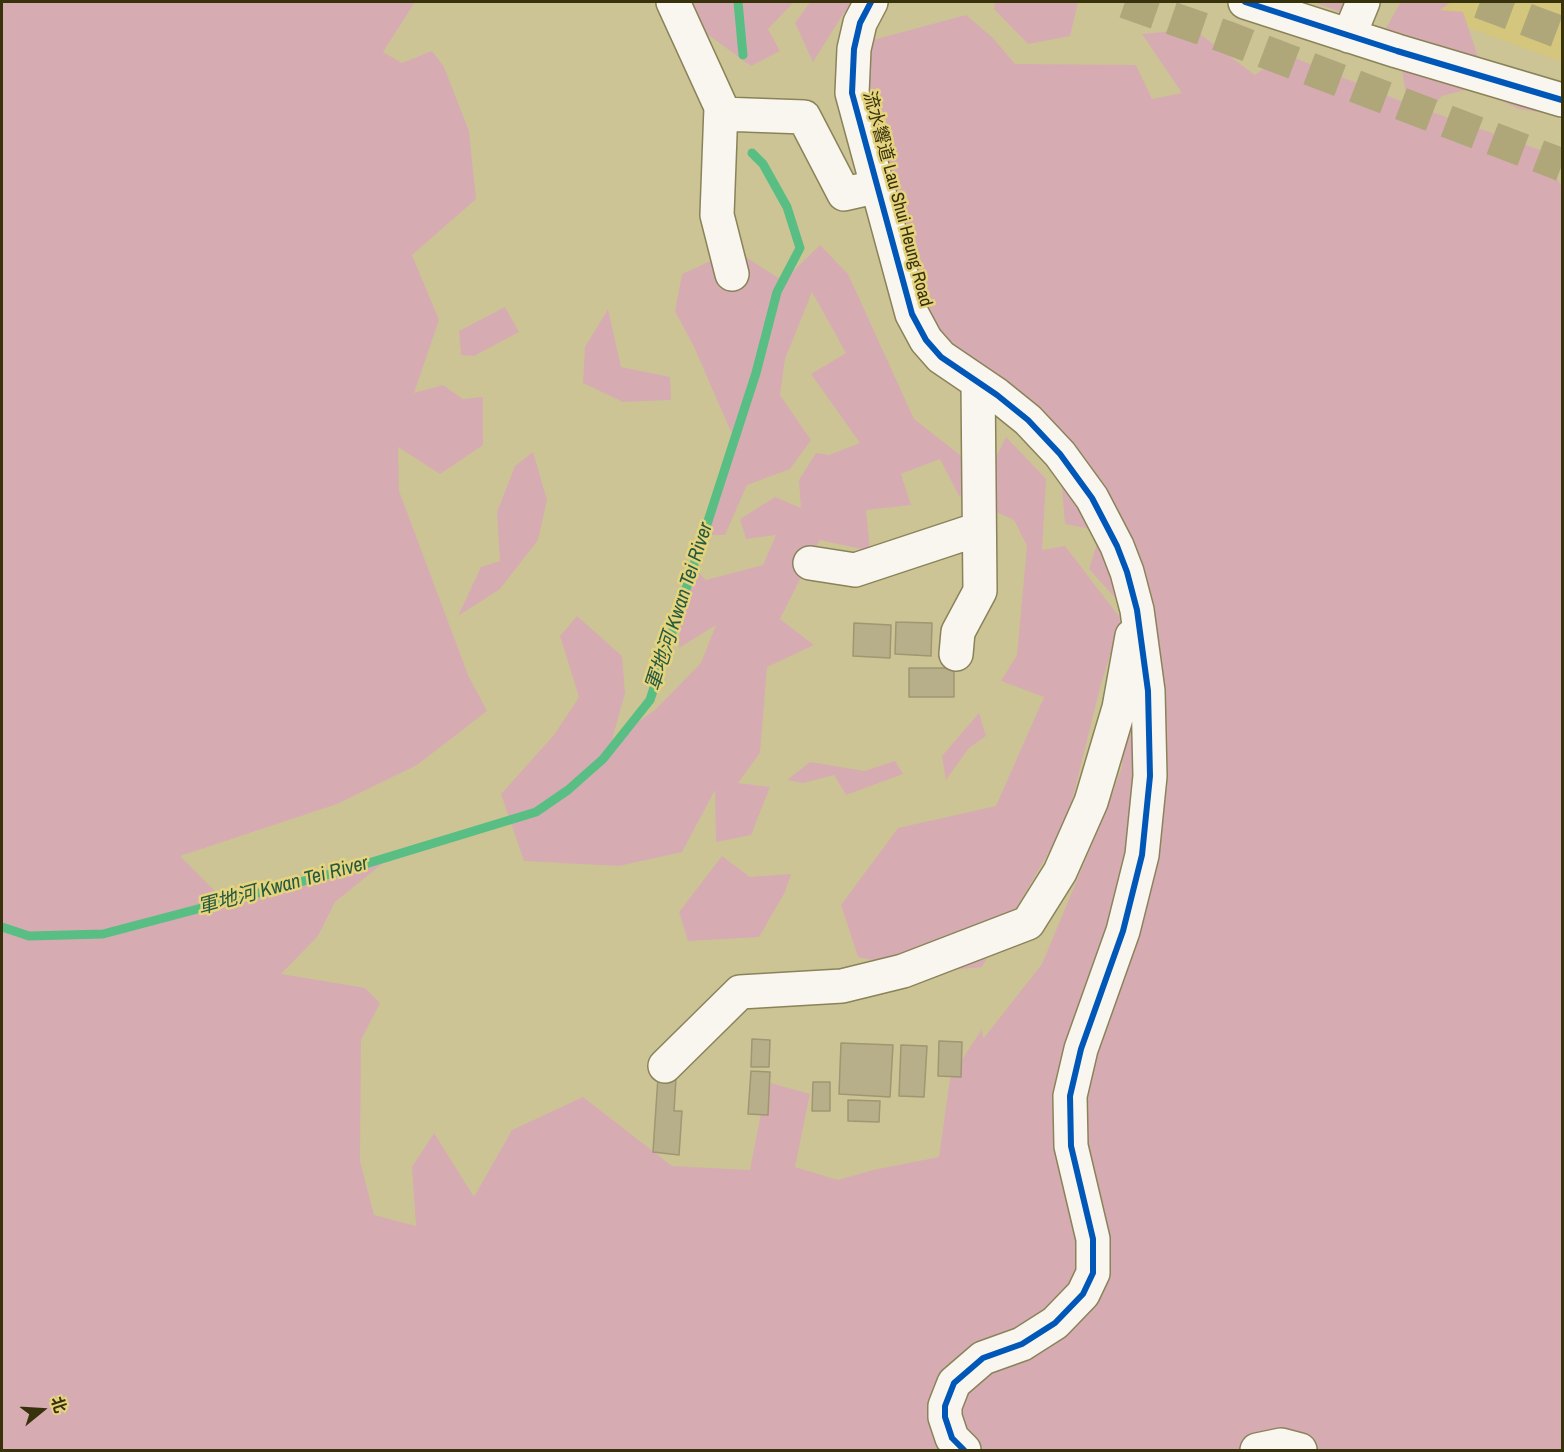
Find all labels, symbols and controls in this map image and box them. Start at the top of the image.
street label: 流水響道 Lau Shui Heung Road [858,89,936,309]
water label: 軍地河 Kwan Tei River [641,520,719,694]
water label: 軍地河 Kwan Tei River [195,852,371,920]
north arrow [12,1380,72,1440]
text: 北 [46,1393,72,1415]

